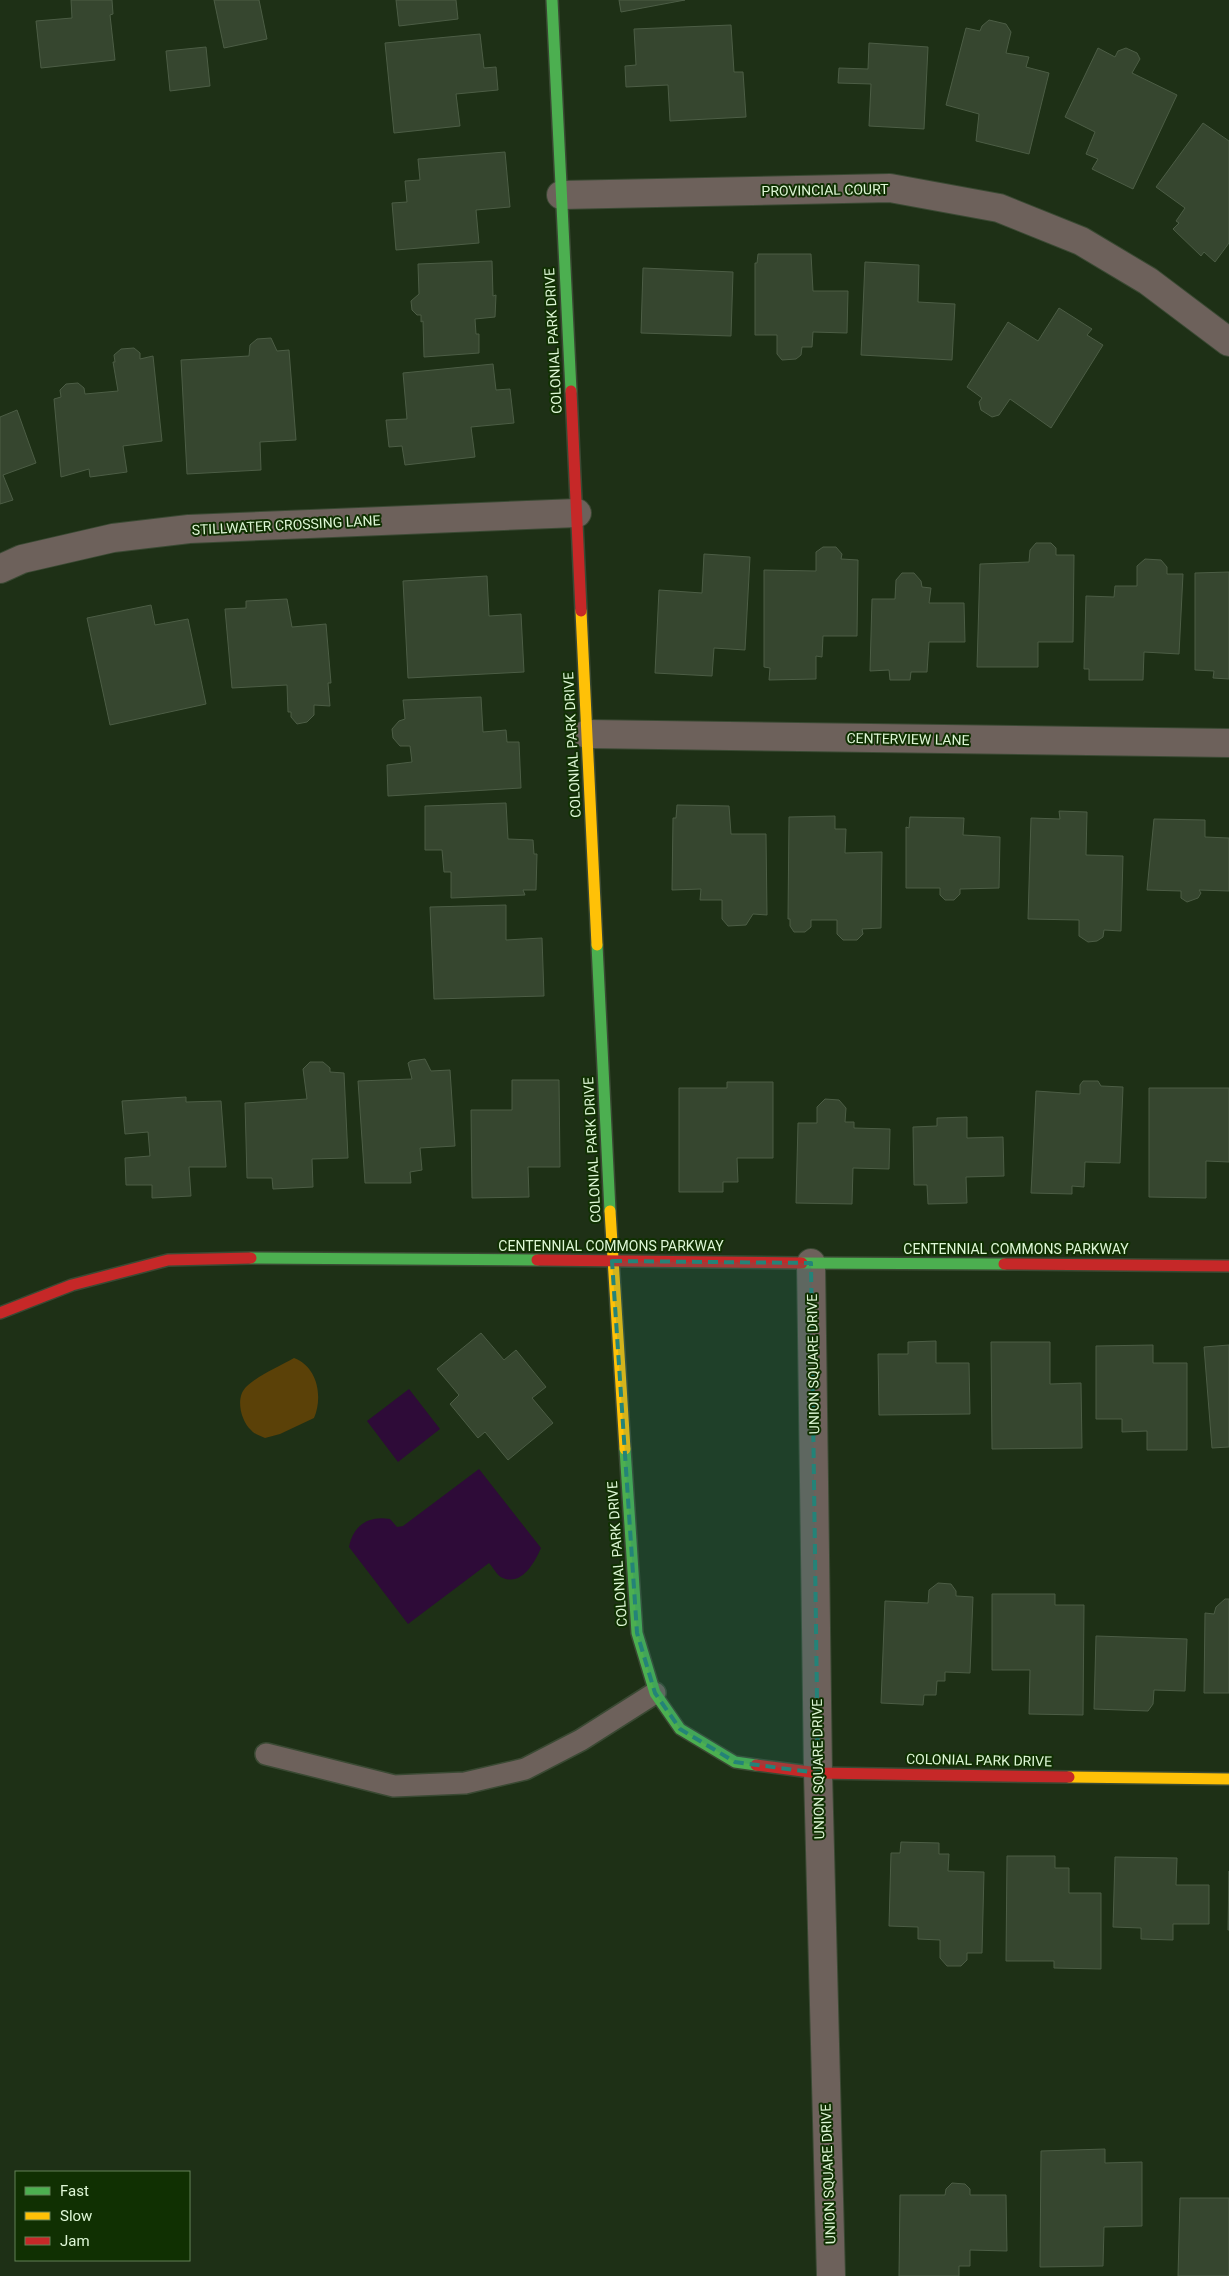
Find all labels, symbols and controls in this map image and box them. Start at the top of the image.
street label: PROVINCIAL COURT [761,181,889,199]
street label: COLONIAL PARK DRIVE [541,268,565,414]
street label: STILLWATER CROSSING LANE [191,512,381,538]
street label: COLONIAL PARK DRIVE [560,672,584,818]
street label: CENTERVIEW LANE [846,730,970,748]
street label: COLONIAL PARK DRIVE [580,1077,604,1223]
street label: CENTENNIAL COMMONS PARKWAY [498,1238,724,1254]
street label: CENTENNIAL COMMONS PARKWAY [903,1241,1129,1257]
street label: UNION SQUARE DRIVE [804,1294,822,1434]
street label: COLONIAL PARK DRIVE [604,1481,630,1627]
street label: UNION SQUARE DRIVE [809,1699,827,1839]
street label: COLONIAL PARK DRIVE [906,1751,1052,1769]
street label: UNION SQUARE DRIVE [818,2103,838,2245]
legend [15,2171,190,2261]
text: Fast [60,2182,89,2200]
text: Slow [60,2207,92,2225]
text: Jam [60,2232,90,2250]

